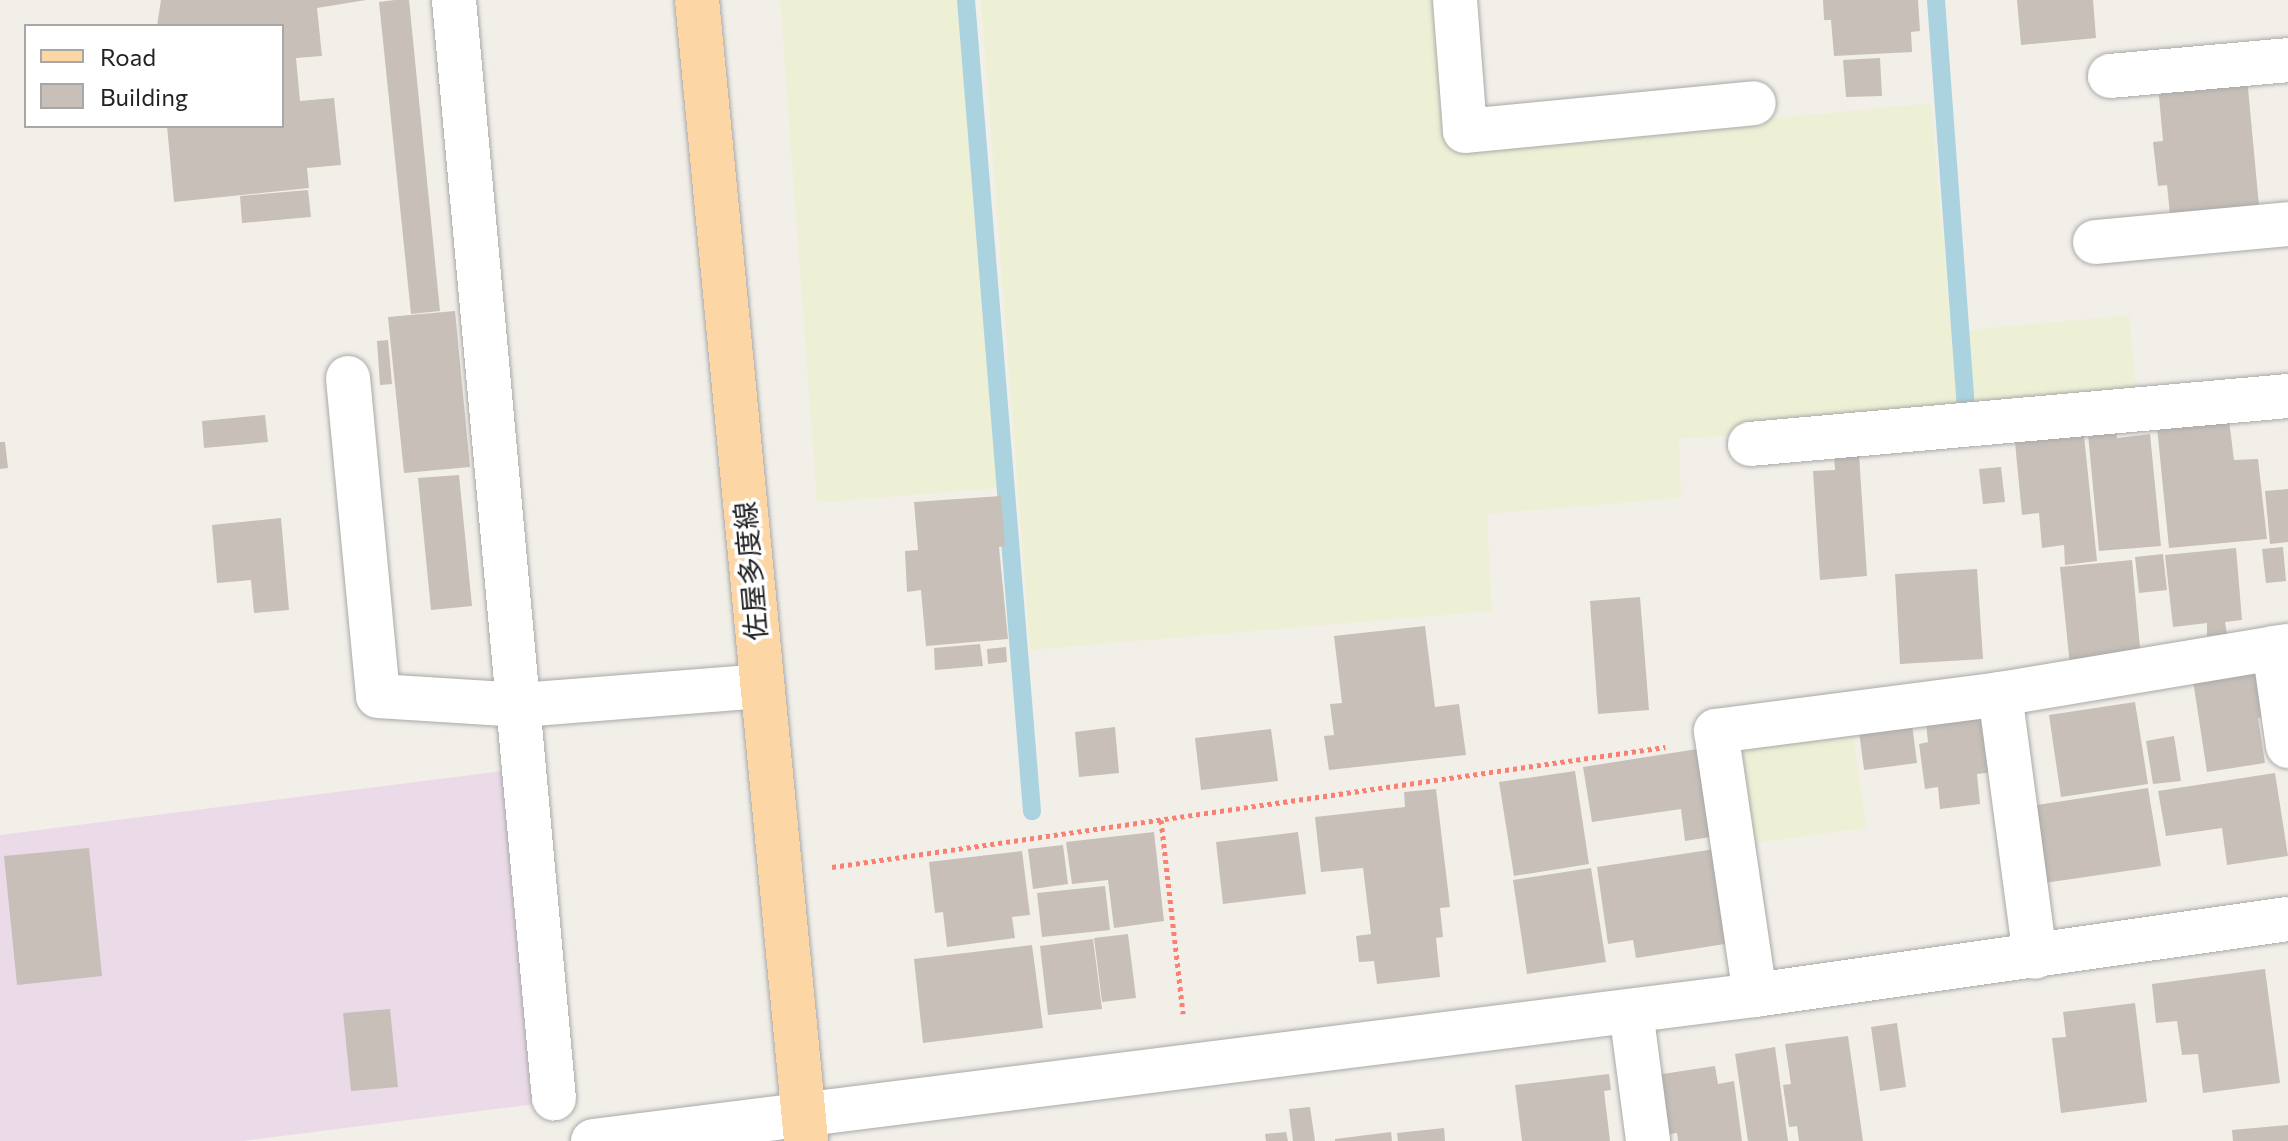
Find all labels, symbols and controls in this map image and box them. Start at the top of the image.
legend [24,24,284,128]
text: Road [100,42,156,71]
text: Building [100,82,188,111]
street label: 佐屋多度線 [727,500,773,642]

